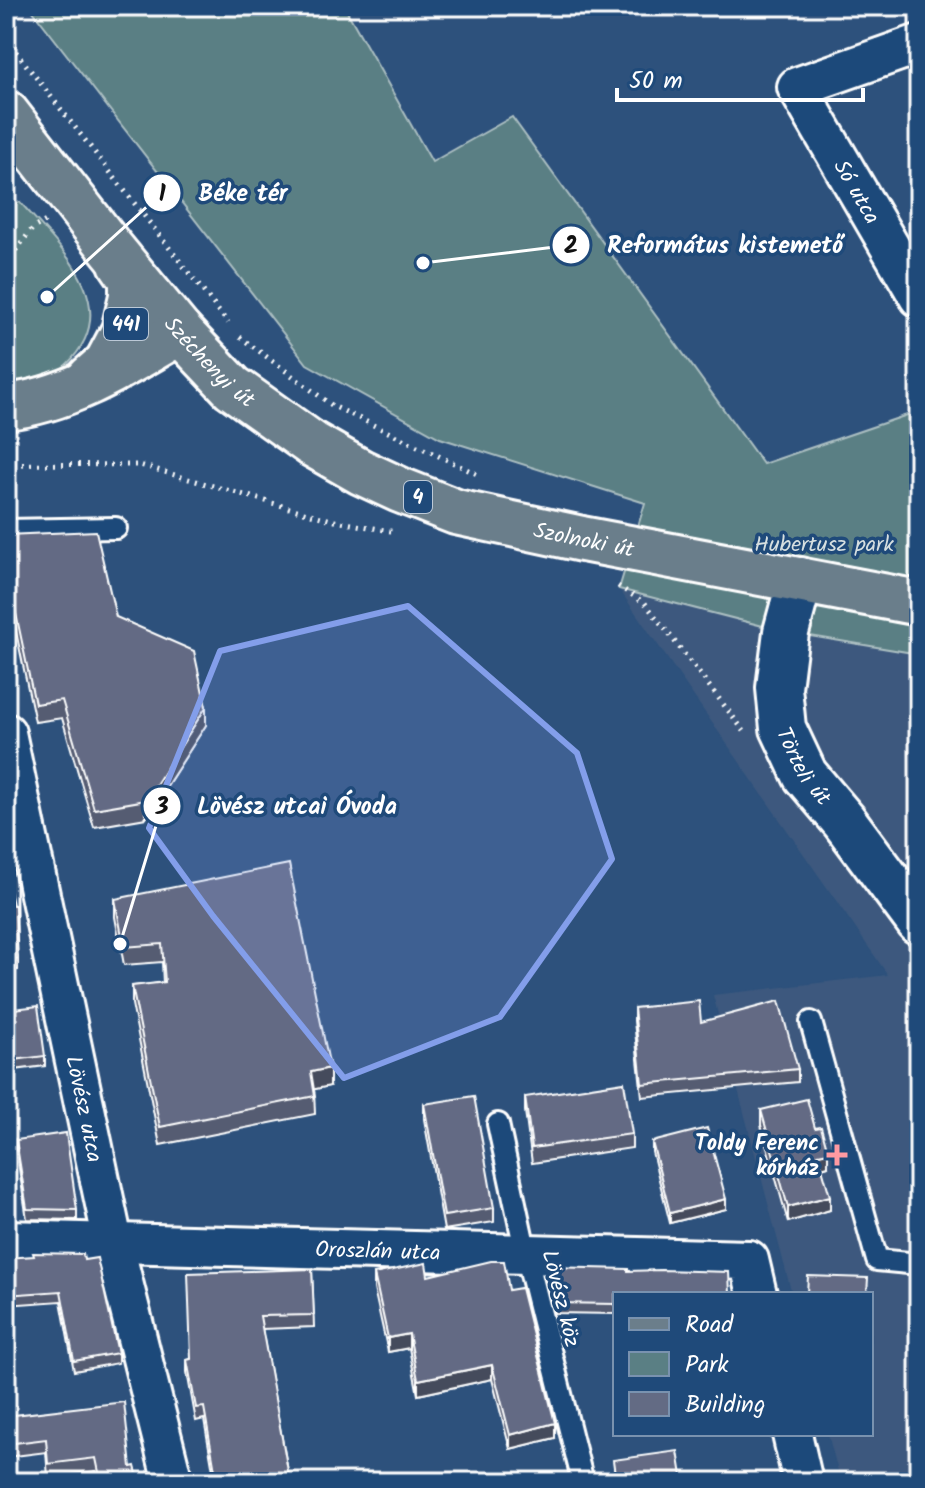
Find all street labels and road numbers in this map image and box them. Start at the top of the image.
street label: Só utca [823,154,888,231]
road number: 441 [104,308,148,340]
street label: Széchenyi út [154,310,262,418]
road number: 4 [404,481,432,513]
street label: Szolnoki út [530,514,637,569]
street label: Törteli út [765,722,839,815]
street label: Lövész utca [54,1053,111,1166]
street label: Oroszlán utca [315,1233,441,1272]
street label: Lövész köz [531,1246,589,1351]

